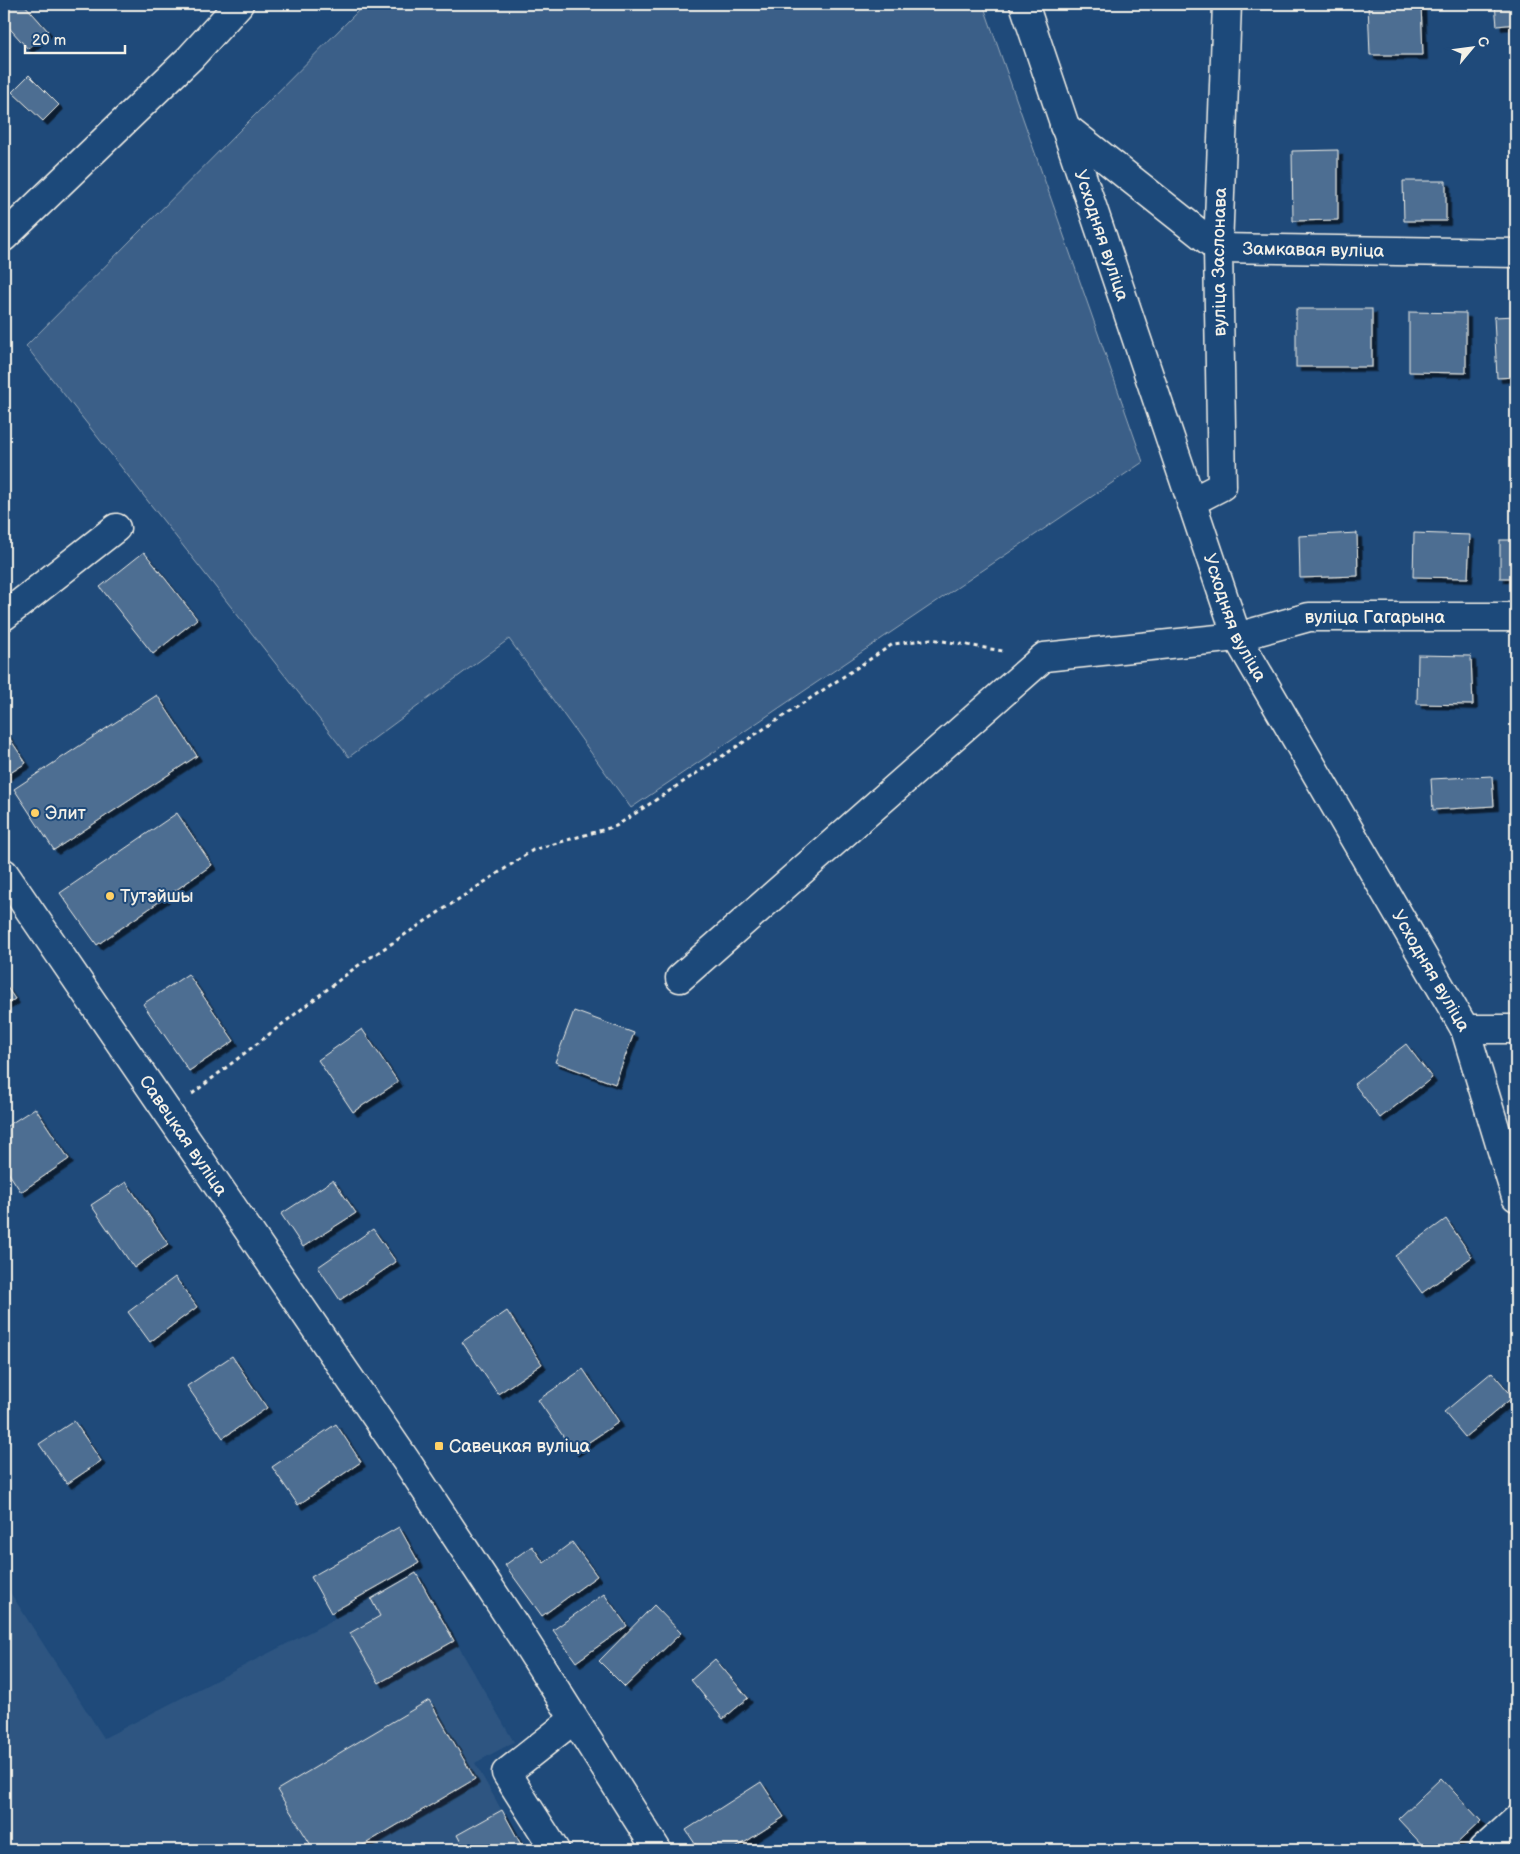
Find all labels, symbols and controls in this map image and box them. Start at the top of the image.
scale bar [25,22,125,54]
north arrow [1448,22,1498,72]
text: 20 m [32,31,66,50]
text: С [1473,34,1493,51]
street label: Усходняя вуліца [1070,167,1133,304]
street label: вуліца Заслонава [1208,187,1231,337]
street label: Замкавая вуліца [1243,238,1385,262]
street label: Усходняя вуліца [1199,551,1271,686]
street label: вуліца Гагарына [1305,607,1445,628]
place label: Элит [45,803,86,824]
marker: Элит [29,807,41,819]
place label: Тутэйшы [120,886,194,907]
marker: Тутэйшы [104,890,116,902]
street label: Усходняя вуліца [1387,906,1474,1036]
street label: Савецкая вуліца [135,1071,232,1200]
place label: Савецкая вуліца [449,1436,591,1457]
marker: Савецкая вуліца [433,1440,445,1452]

